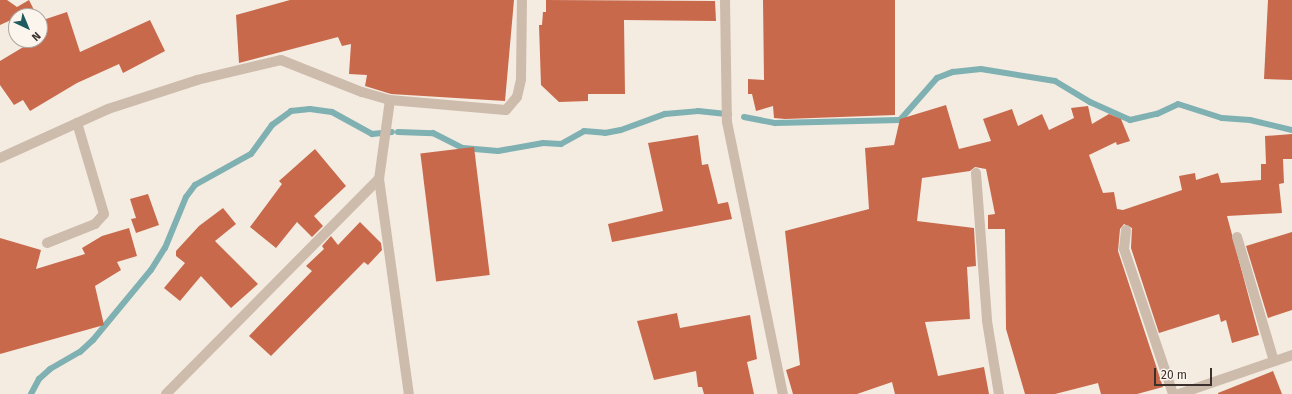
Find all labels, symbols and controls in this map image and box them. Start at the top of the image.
north arrow [8,8,48,48]
text: N [29,29,43,43]
scale bar [1156,360,1214,386]
text: 20 m [1161,368,1187,382]

